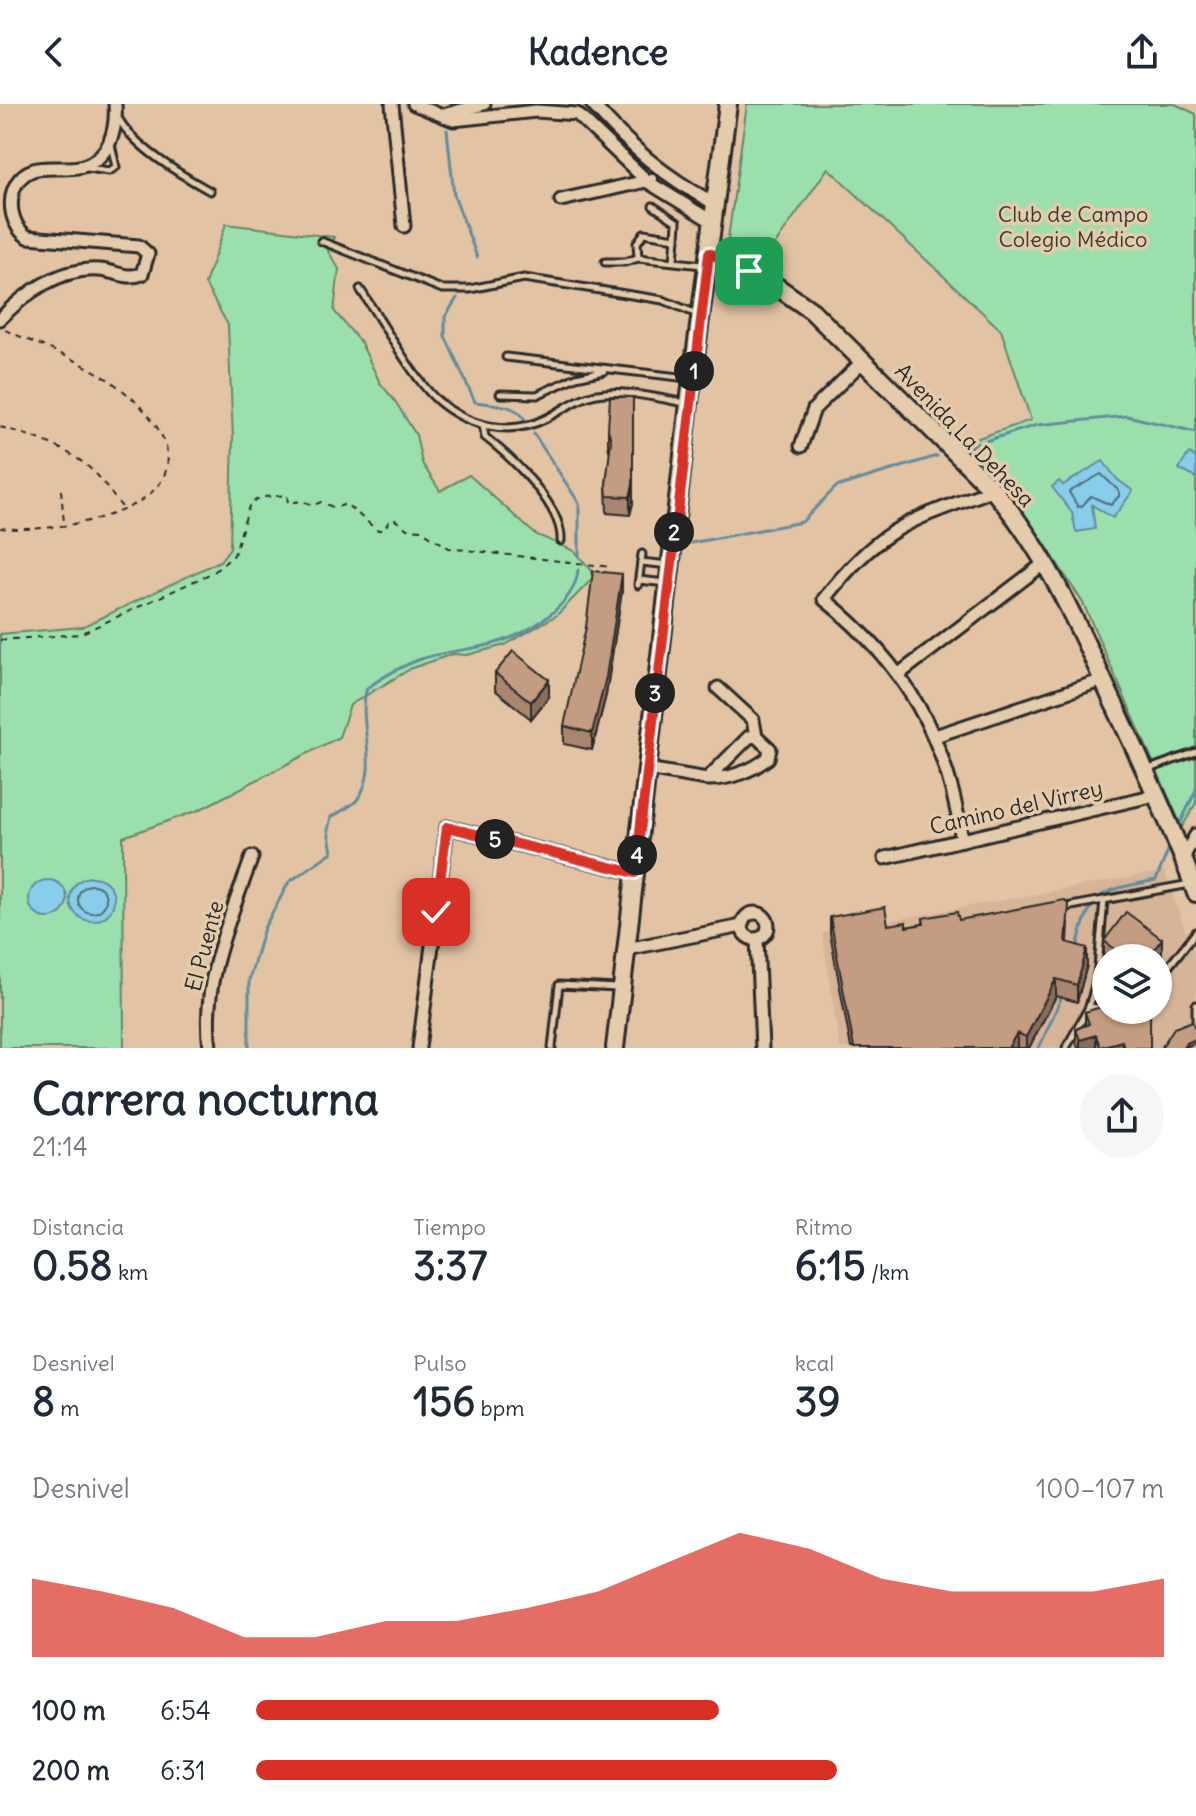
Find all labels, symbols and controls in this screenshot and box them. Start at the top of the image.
icon: back [32,30,76,74]
text: Kadence [528,30,668,75]
icon: share [1120,30,1164,74]
park label: Club de Campo Colegio Médico [998,200,1148,253]
pin [715,237,783,305]
icon: arrive [727,249,771,293]
pin: 1 [674,351,714,391]
text: 1 [690,357,698,385]
street label: Avenida La Dehesa [889,357,1041,513]
pin: 2 [654,512,694,552]
text: 2 [668,518,680,546]
pin: 3 [635,673,675,713]
text: 3 [649,679,661,707]
street label: Camino del Virrey [927,773,1105,841]
pin: 5 [475,819,515,859]
text: 5 [489,825,501,853]
pin: 4 [617,835,657,875]
text: 4 [631,841,643,869]
pin [402,878,470,946]
icon: check [414,890,458,934]
street label: El Puente [179,898,229,994]
map controls [1092,944,1172,1024]
button: layers [1092,944,1172,1024]
text: Carrera nocturna [32,1072,379,1127]
button: share [1080,1074,1164,1158]
text: 21:14 [32,1130,88,1163]
text: Distancia [32,1213,124,1241]
text: Tiempo [413,1213,486,1241]
text: Ritmo [795,1213,853,1241]
text: 0.58 [32,1241,113,1291]
text: 3:37 [413,1241,487,1291]
text: 6:15 [795,1241,866,1291]
text: km [113,1258,148,1286]
text: /km [866,1258,909,1286]
text: Desnivel [32,1349,115,1377]
text: Pulso [413,1349,467,1377]
text: kcal [795,1349,834,1377]
text: 8 [32,1377,55,1427]
text: 156 [413,1377,475,1427]
text: 39 [795,1377,840,1427]
text: m [55,1394,80,1422]
text: bpm [475,1394,525,1422]
text: Desnivel [32,1472,130,1505]
text: 100–107 m [1036,1472,1164,1505]
text: 100 m [32,1694,106,1727]
text: 6:54 [160,1694,211,1727]
text: 200 m [32,1754,109,1787]
text: 6:31 [160,1754,206,1787]

